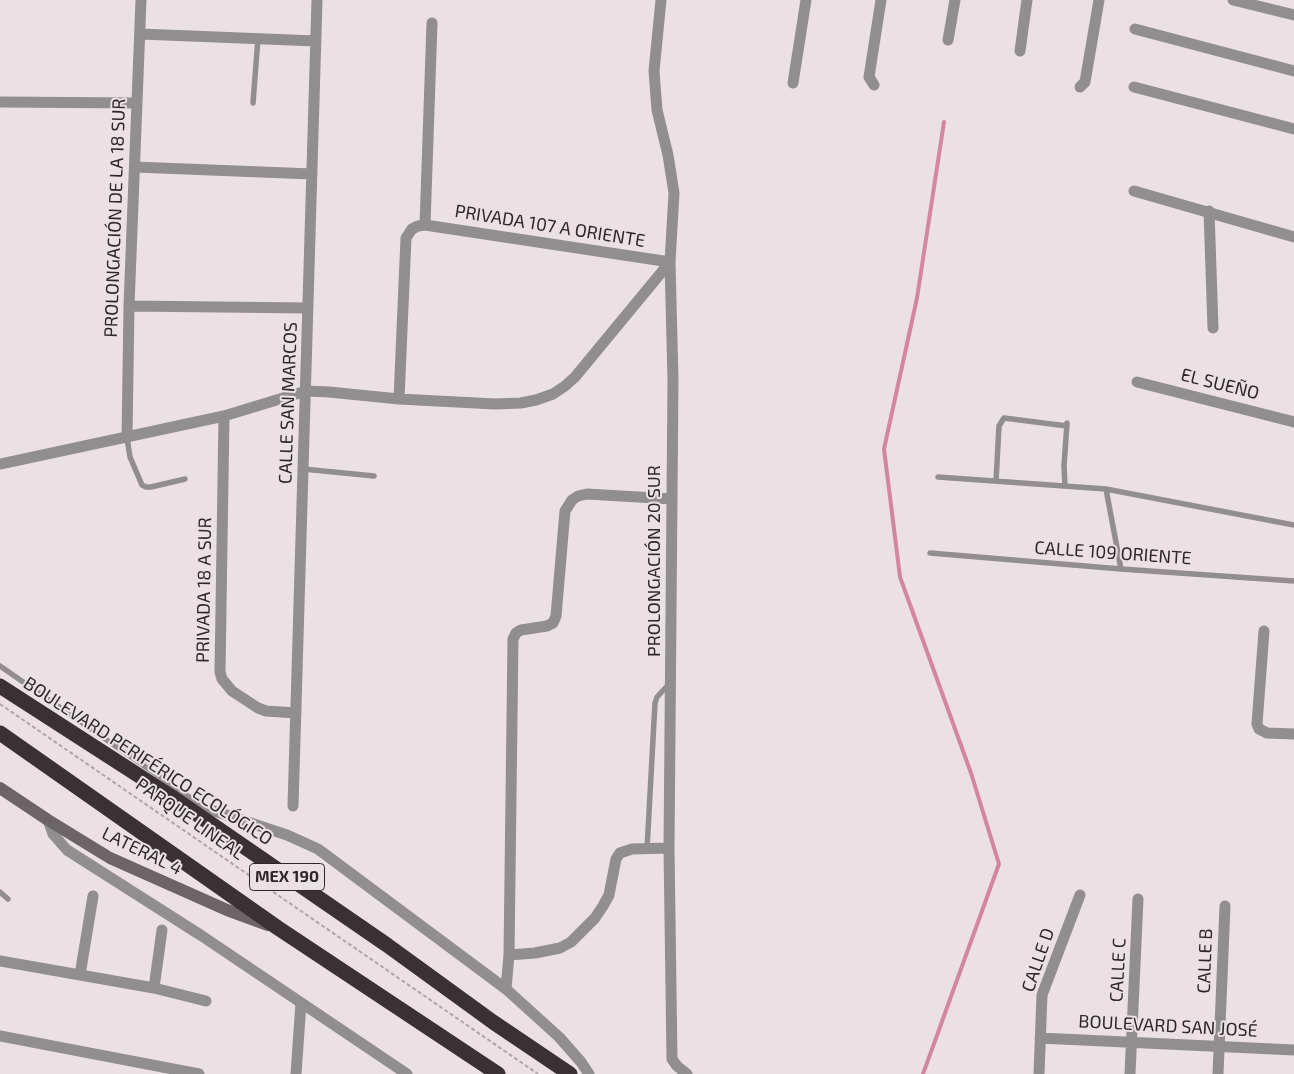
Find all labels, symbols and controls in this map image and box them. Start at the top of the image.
street label: PROLONGACIÓN DE LA 18 SUR [100,98,130,338]
street label: PRIVADA 107 A ORIENTE [453,200,647,252]
street label: CALLE SAN MARCOS [274,322,302,484]
street label: EL SUEÑO [1178,364,1262,404]
street label: PROLONGACIÓN 20 SUR [643,465,665,657]
street label: PRIVADA 18 A SUR [192,517,216,663]
street label: CALLE 109 ORIENTE [1034,537,1192,569]
street label: BOULEVARD PERIFÉRICO ECOLÓGICO [19,672,277,850]
street label: PARQUE LINEAL [132,774,248,864]
street label: LATERAL 4 [98,822,186,880]
road number: MEX 190 [250,864,324,890]
street label: CALLE D [1017,925,1059,995]
street label: CALLE B [1193,928,1217,994]
street label: CALLE C [1106,937,1130,1003]
street label: BOULEVARD SAN JOSÉ [1078,1011,1258,1041]

